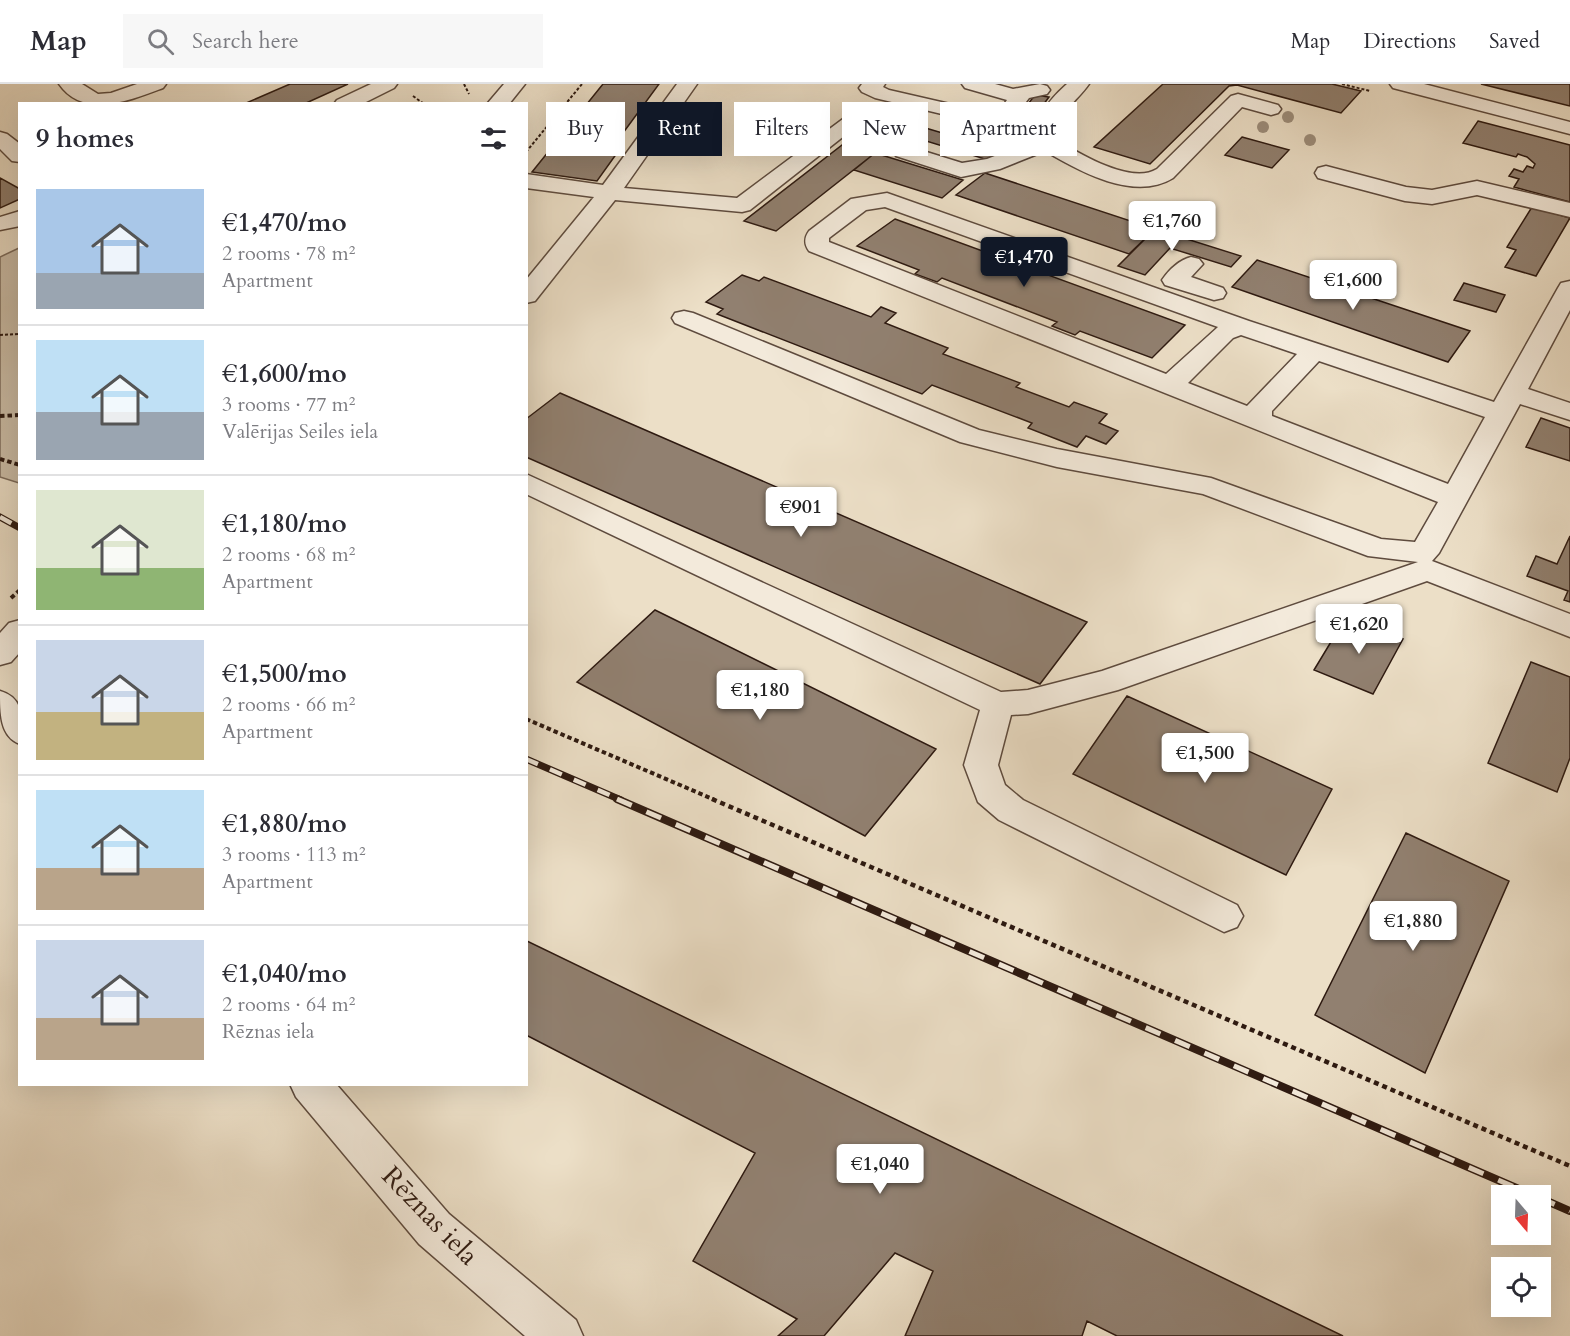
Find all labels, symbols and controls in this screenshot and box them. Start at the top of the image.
search box [123,14,543,68]
text: Map [30,22,87,60]
icon: search [144,25,177,58]
text: Search here [192,26,299,56]
text: Map [1290,27,1330,56]
text: Directions [1363,27,1456,56]
text: Saved [1489,27,1540,56]
chip: Buy [546,102,625,156]
chip: Rent [637,102,722,156]
chip: Filters [734,102,830,156]
chip: New [842,102,928,156]
chip: Apartment [940,102,1077,156]
text: 9 homes [36,121,134,156]
icon: filters [477,122,510,155]
pin: €1,760 [1123,201,1221,252]
text: €1,470/mo [222,205,347,240]
text: €1,760 [1143,207,1201,234]
icon: home [84,213,156,285]
pin: €1,470 [975,237,1073,288]
text: 2 rooms · 78 m² [222,240,355,267]
text: €1,470 [995,243,1053,270]
pin: €1,600 [1304,260,1402,311]
text: €1,600 [1324,266,1382,293]
text: Apartment [222,267,313,294]
text: €1,600/mo [222,356,347,391]
icon: home [84,364,156,436]
text: 3 rooms · 77 m² [222,391,355,418]
text: Valērijas Seiles iela [222,418,378,445]
pin: €901 [765,487,837,538]
text: €901 [780,493,822,520]
text: €1,180/mo [222,506,347,541]
icon: home [84,514,156,586]
text: 2 rooms · 68 m² [222,541,355,568]
text: Apartment [222,568,313,595]
pin: €1,620 [1310,604,1408,655]
text: €1,620 [1330,610,1388,637]
text: €1,500/mo [222,656,347,691]
icon: home [84,664,156,736]
pin: €1,180 [711,670,809,721]
text: €1,180 [731,676,789,703]
text: 2 rooms · 66 m² [222,691,355,718]
text: Apartment [222,718,313,745]
pin: €1,500 [1156,733,1254,784]
text: €1,500 [1176,739,1234,766]
text: €1,880/mo [222,806,347,841]
icon: home [84,814,156,886]
text: 3 rooms · 113 m² [222,841,366,868]
text: Apartment [222,868,313,895]
pin: €1,880 [1364,901,1462,952]
text: €1,880 [1384,907,1442,934]
text: €1,040/mo [222,956,347,991]
icon: home [84,964,156,1036]
text: 2 rooms · 64 m² [222,991,355,1018]
text: Rēznas iela [222,1018,314,1045]
pin: €1,040 [831,1144,929,1195]
text: €1,040 [851,1150,909,1177]
street label: Rēznas iela [373,1158,487,1274]
north arrow [1491,1185,1551,1245]
map controls [1491,1185,1551,1317]
button: locate [1491,1257,1551,1317]

